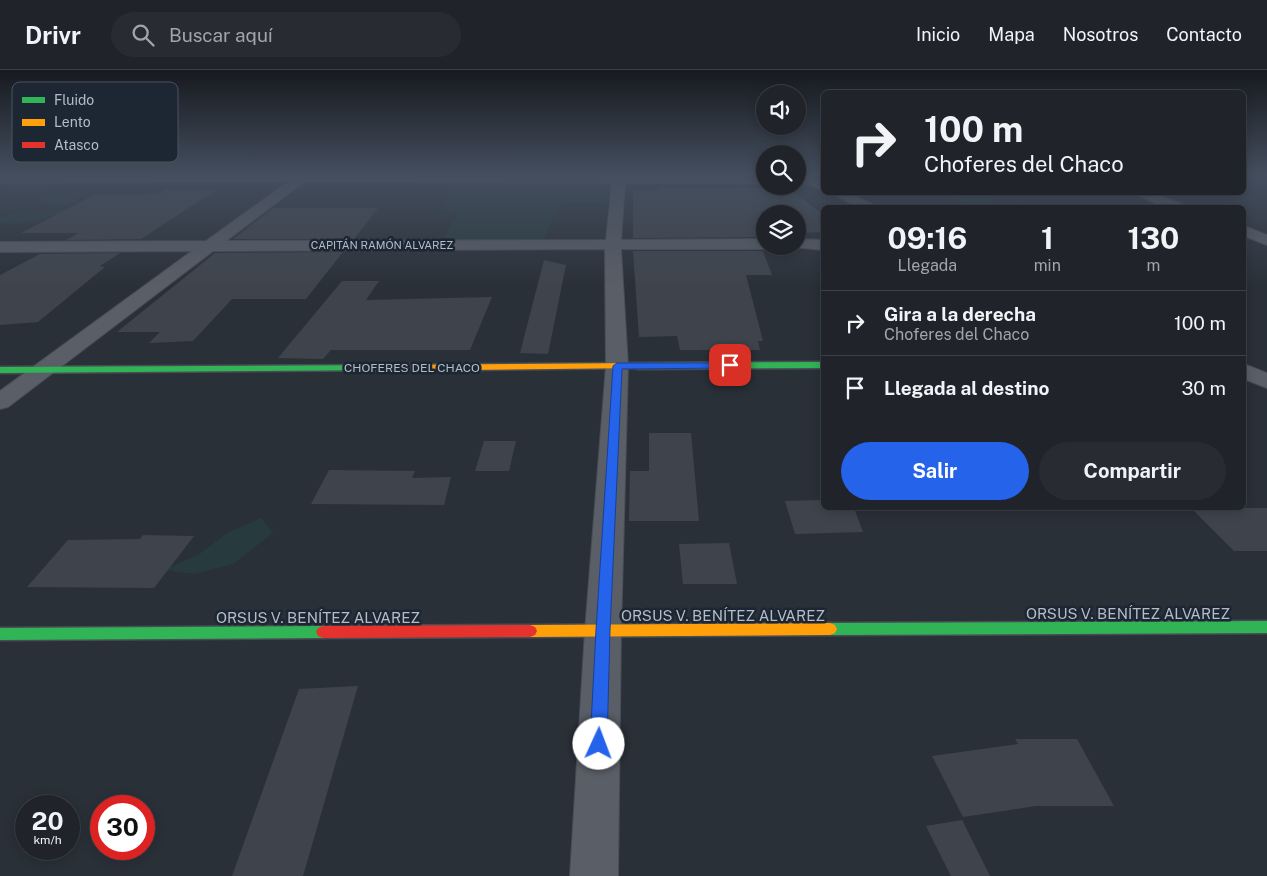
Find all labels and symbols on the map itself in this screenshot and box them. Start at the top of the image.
legend [12,82,178,162]
text: Fluido [54,92,94,108]
text: Lento [54,114,91,130]
text: Atasco [54,137,99,153]
street label: CAPITÁN RAMÓN ALVAREZ [311,238,453,251]
pin [709,344,751,386]
street label: CHOFERES DEL CHACO [344,361,480,375]
street label: ORSUS V. BENÍTEZ ALVAREZ [1026,605,1230,622]
street label: ORSUS V. BENÍTEZ ALVAREZ [621,607,825,624]
street label: ORSUS V. BENÍTEZ ALVAREZ [216,609,420,626]
position arrow [572,717,624,769]
speed limit sign: 30 [90,795,155,860]

